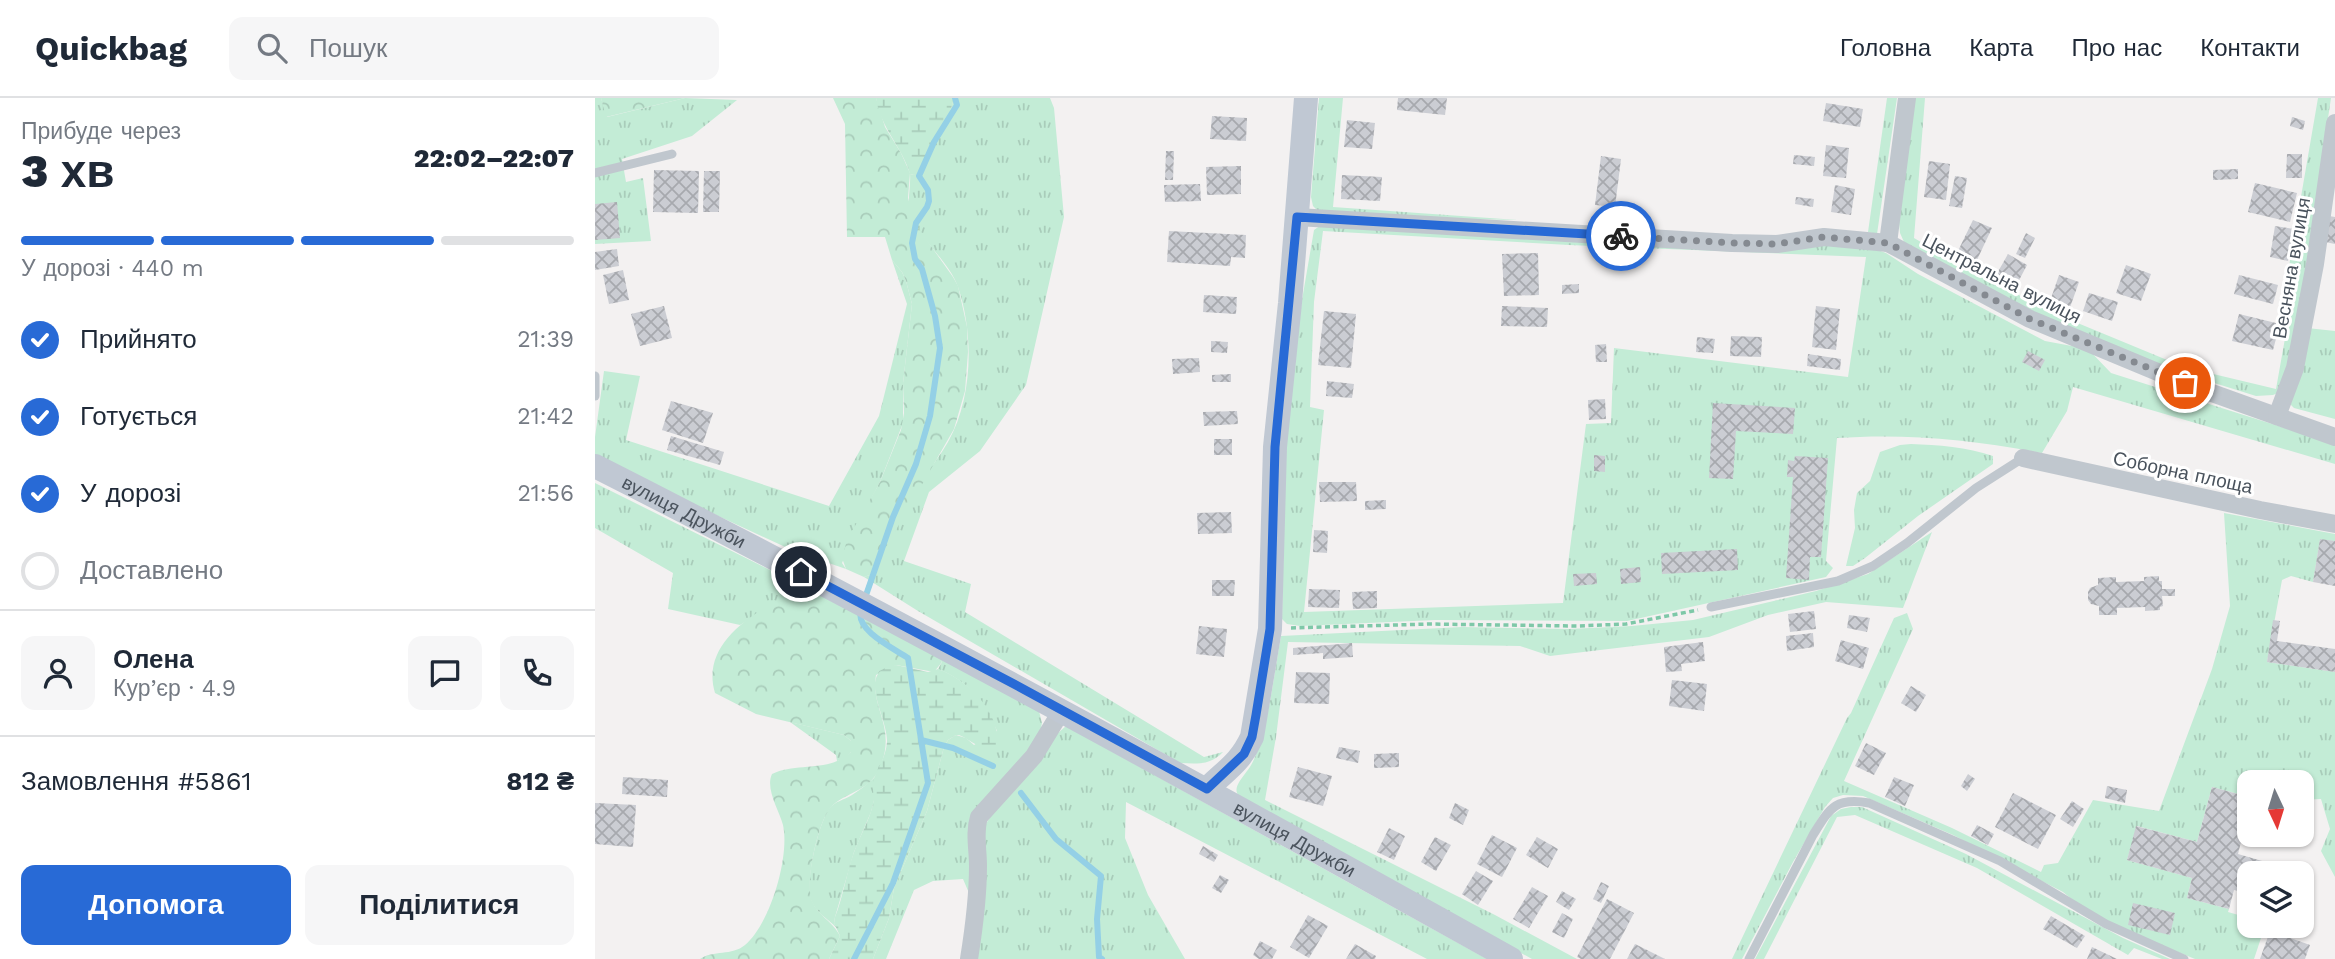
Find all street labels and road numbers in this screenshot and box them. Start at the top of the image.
street label: Весняна вулиця [2268,196,2315,340]
street label: Центральна вулиця [1919,228,2085,328]
street label: Соборна площа [2111,446,2255,499]
street label: вулиця Дружби [618,471,749,553]
street label: вулиця Дружби [1230,797,1359,882]

